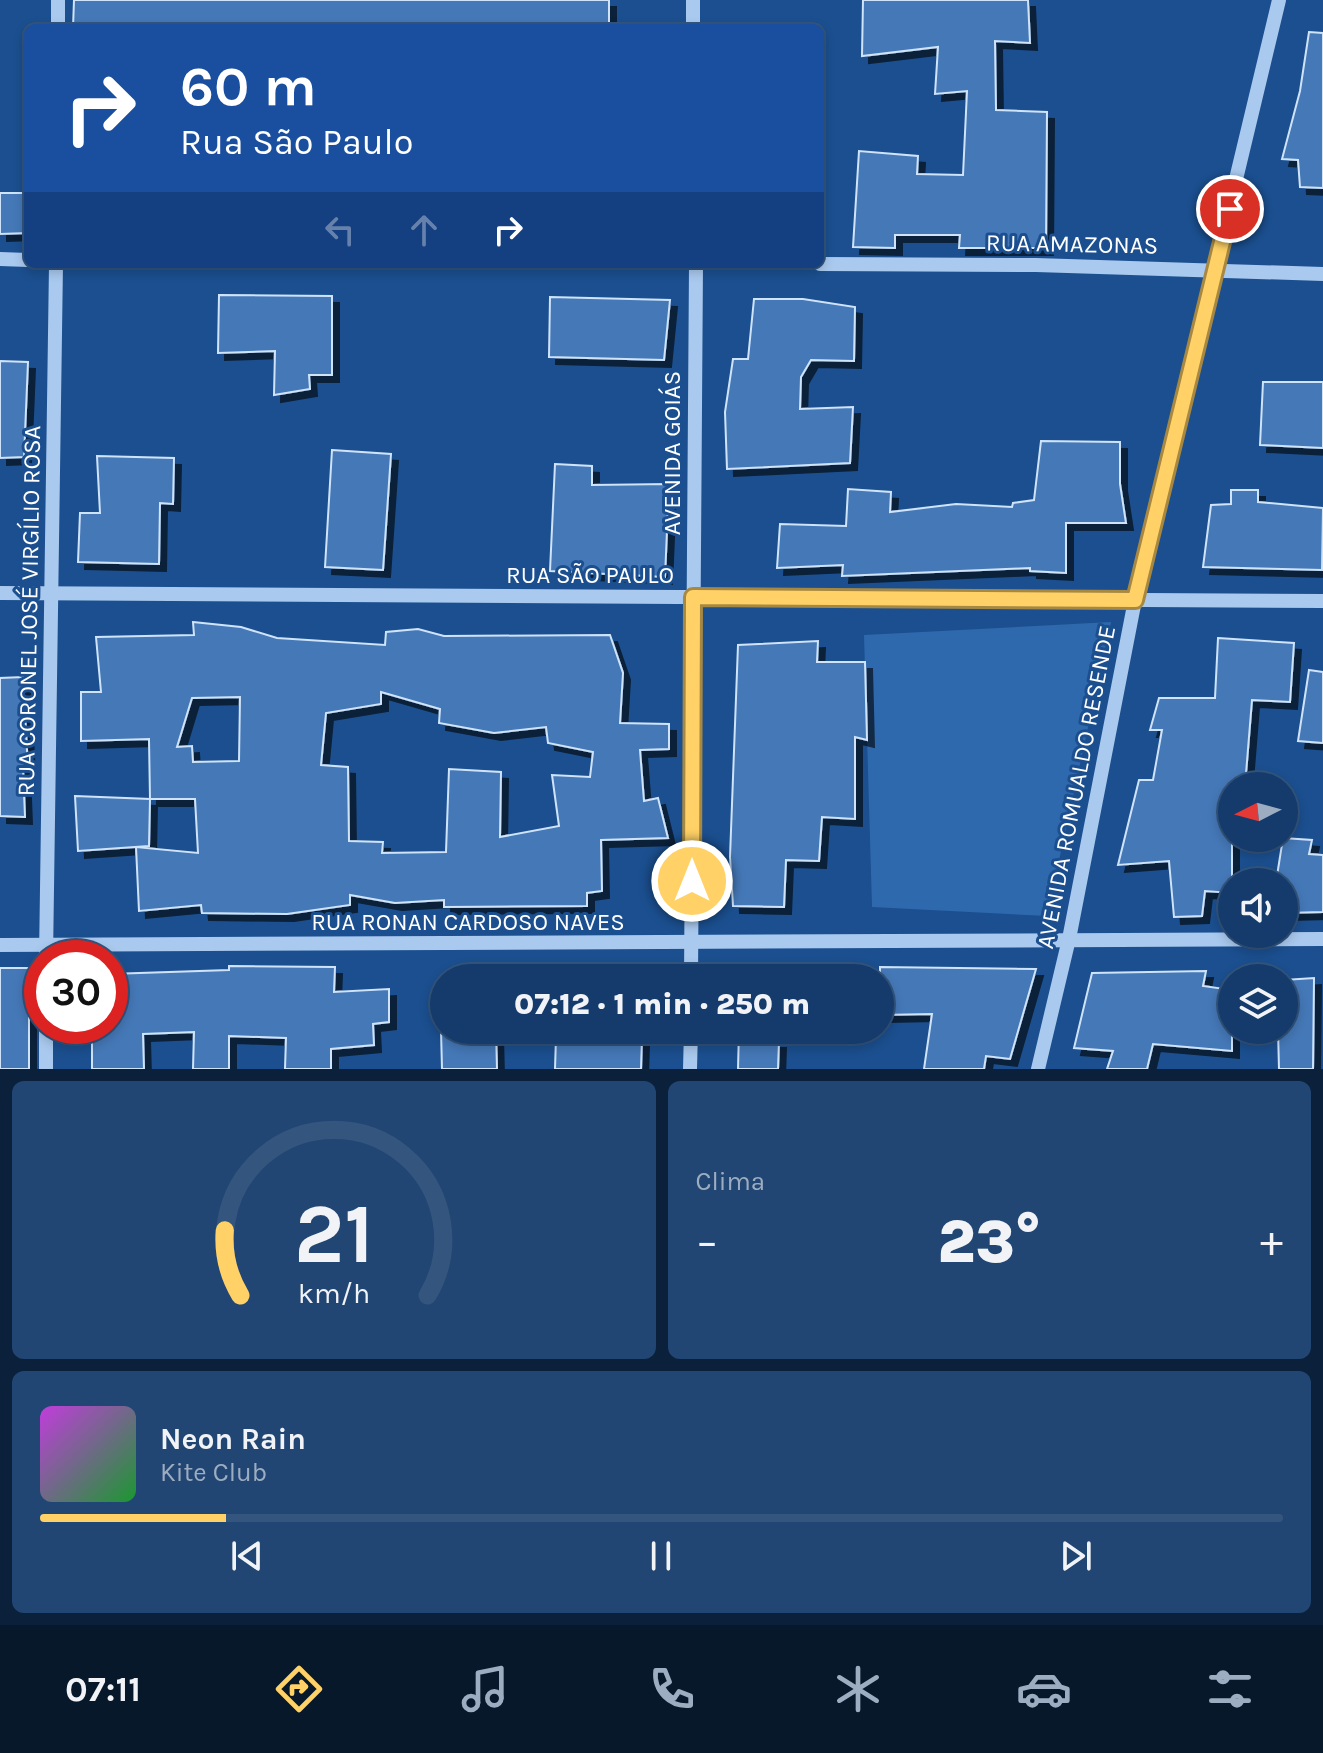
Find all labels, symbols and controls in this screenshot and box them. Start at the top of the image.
text: 60 m [180,54,317,119]
icon: right [48,56,152,160]
text: Rua São Paulo [180,121,413,163]
pin [1196,175,1264,243]
icon: arrive [1208,187,1252,231]
icon: left [318,208,362,252]
icon: ahead [402,208,446,252]
icon: right [486,208,530,252]
street label: RUA AMAZONAS [986,228,1158,260]
street label: AVENIDA GOIÁS [657,371,686,535]
street label: RUA CORONEL JOSÉ VIRGÍLIO ROSA [11,425,46,797]
street label: RUA SÃO PAULO [506,561,674,589]
street label: AVENIDA ROMUALDO RESENDE [1031,623,1121,951]
north arrow [1218,772,1298,852]
map controls [1218,772,1298,1044]
position arrow [650,839,734,923]
button: sound [1218,868,1298,948]
street label: RUA RONAN CARDOSO NAVES [311,908,625,936]
speed limit sign: 30 [24,940,128,1044]
button: layers [1218,964,1298,1044]
text: 07:12 · 1 min · 250 m [514,986,810,1022]
text: Clima [696,1166,765,1197]
text: 21 [294,1186,374,1283]
text: 23° [937,1207,1041,1277]
text: − [696,1216,719,1267]
text: + [1260,1216,1283,1267]
text: km/h [298,1277,370,1310]
text: Neon Rain [160,1421,306,1457]
text: Kite Club [160,1457,267,1488]
icon: previous [225,1534,269,1578]
icon: pause [639,1534,683,1578]
icon: next [1054,1534,1098,1578]
icon: directions [271,1661,327,1717]
icon: music [457,1661,513,1717]
icon: phone [644,1661,700,1717]
icon: climate [830,1661,886,1717]
icon: car [1016,1661,1072,1717]
icon: filters [1202,1661,1258,1717]
text: 07:11 [65,1668,141,1710]

